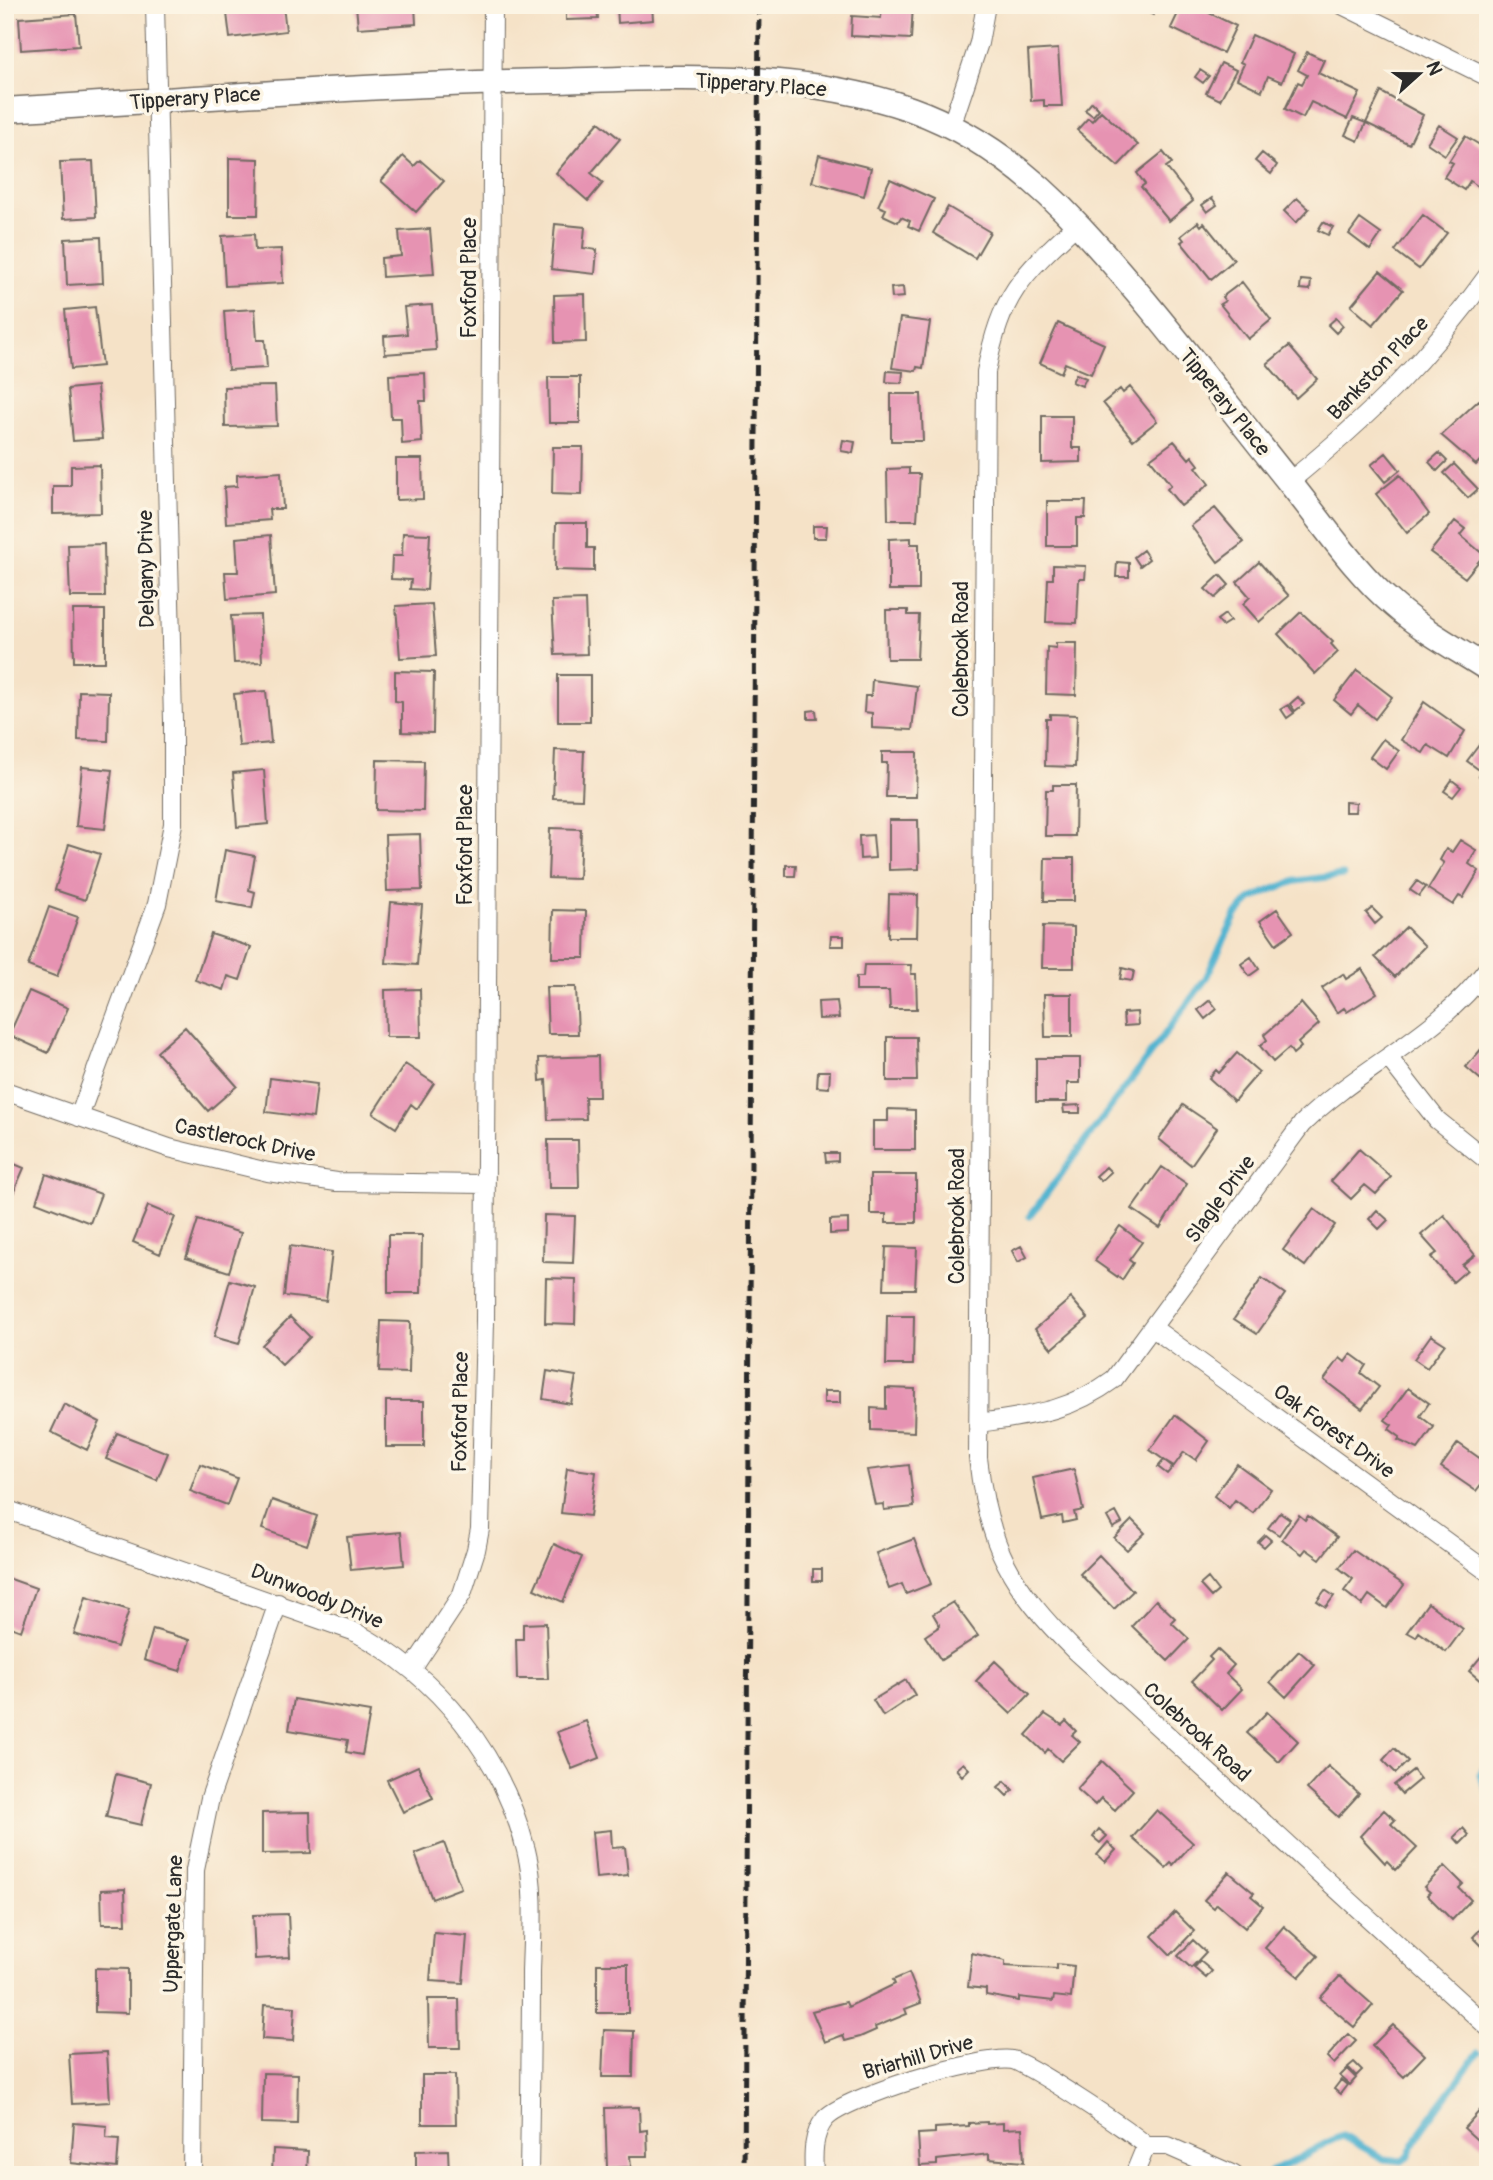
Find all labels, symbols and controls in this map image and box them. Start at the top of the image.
north arrow [1384,38,1454,108]
text: N [1420,58,1447,79]
street label: Tipperary Place [695,67,828,104]
street label: Tipperary Place [129,80,262,117]
street label: Foxford Place [456,217,483,339]
street label: Bankston Place [1322,310,1435,426]
street label: Tipperary Place [1173,343,1277,462]
street label: Delgany Drive [132,509,161,628]
street label: Colebrook Road [948,581,975,717]
street label: Foxford Place [452,784,479,906]
street label: Castlerock Drive [172,1112,318,1169]
street label: Colebrook Road [944,1148,971,1284]
street label: Slagle Drive [1179,1149,1262,1249]
street label: Foxford Place [446,1351,475,1473]
street label: Oak Forest Drive [1268,1378,1400,1485]
street label: Dunwoody Drive [247,1558,388,1636]
street label: Colebrook Road [1137,1677,1256,1788]
street label: Uppergate Lane [158,1854,189,1993]
street label: Briarhill Drive [860,2029,977,2086]

